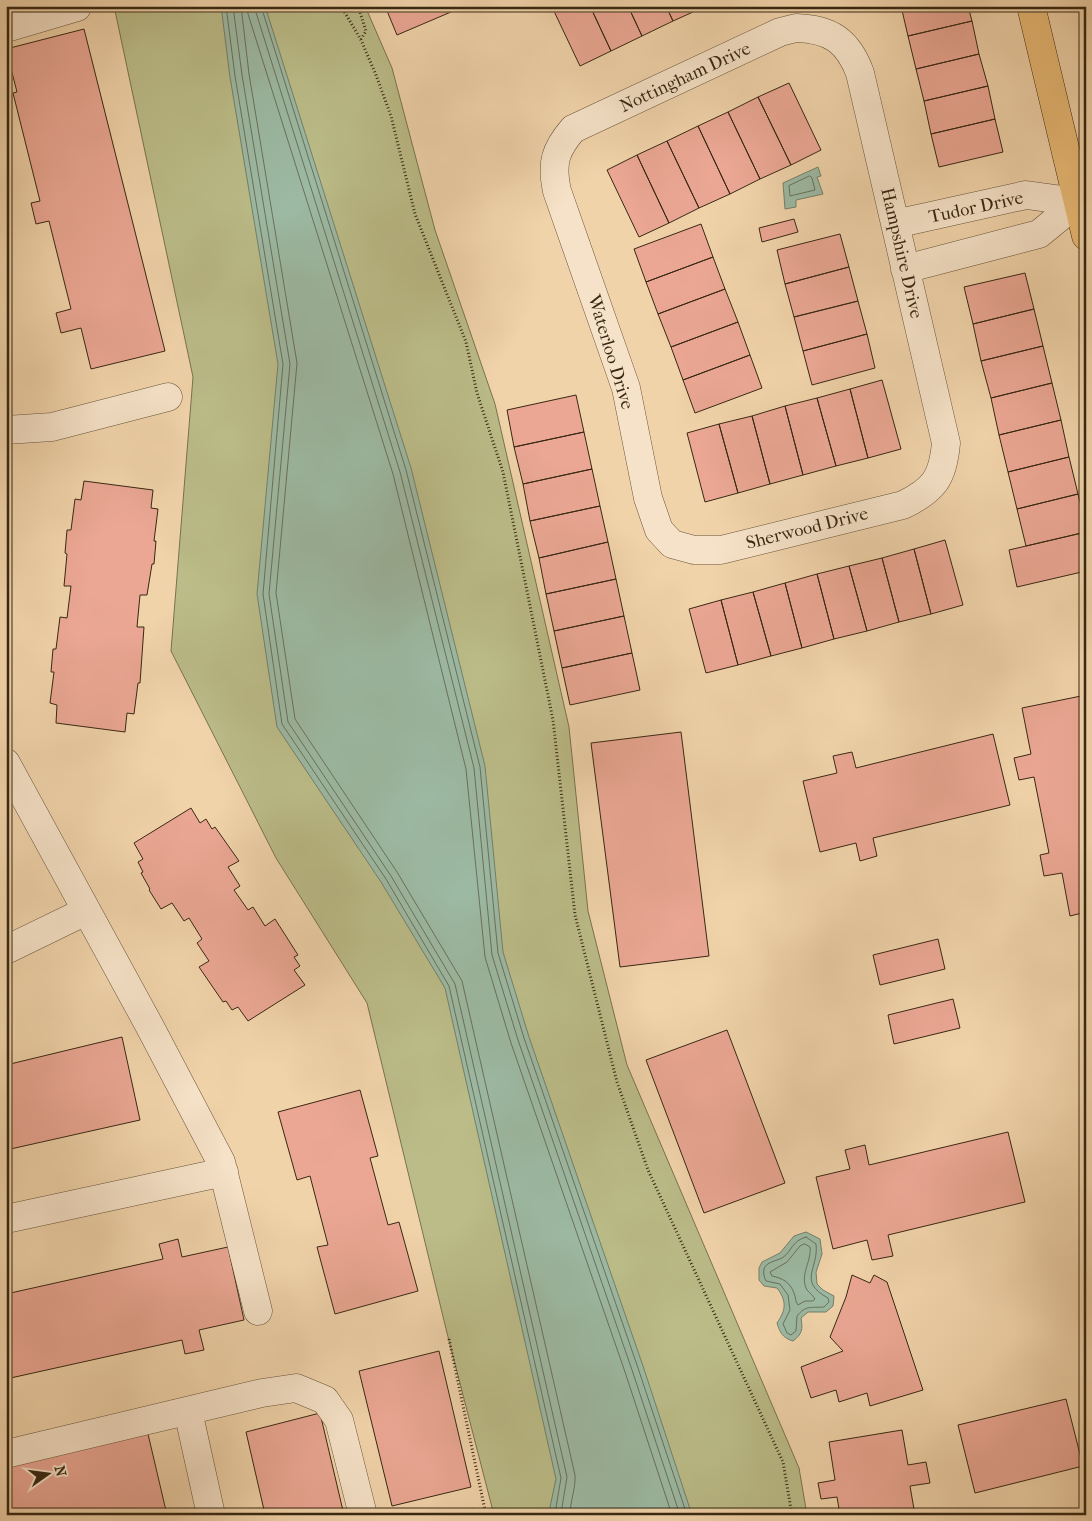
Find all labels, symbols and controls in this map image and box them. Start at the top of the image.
street label: Nottingham Drive [616,38,754,117]
street label: Hampshire Drive [876,186,927,321]
street label: Tudor Drive [927,187,1025,228]
street label: Waterloo Drive [583,291,638,412]
street label: Sherwood Drive [744,503,870,554]
north arrow [22,1448,72,1498]
text: N [51,1464,70,1479]

